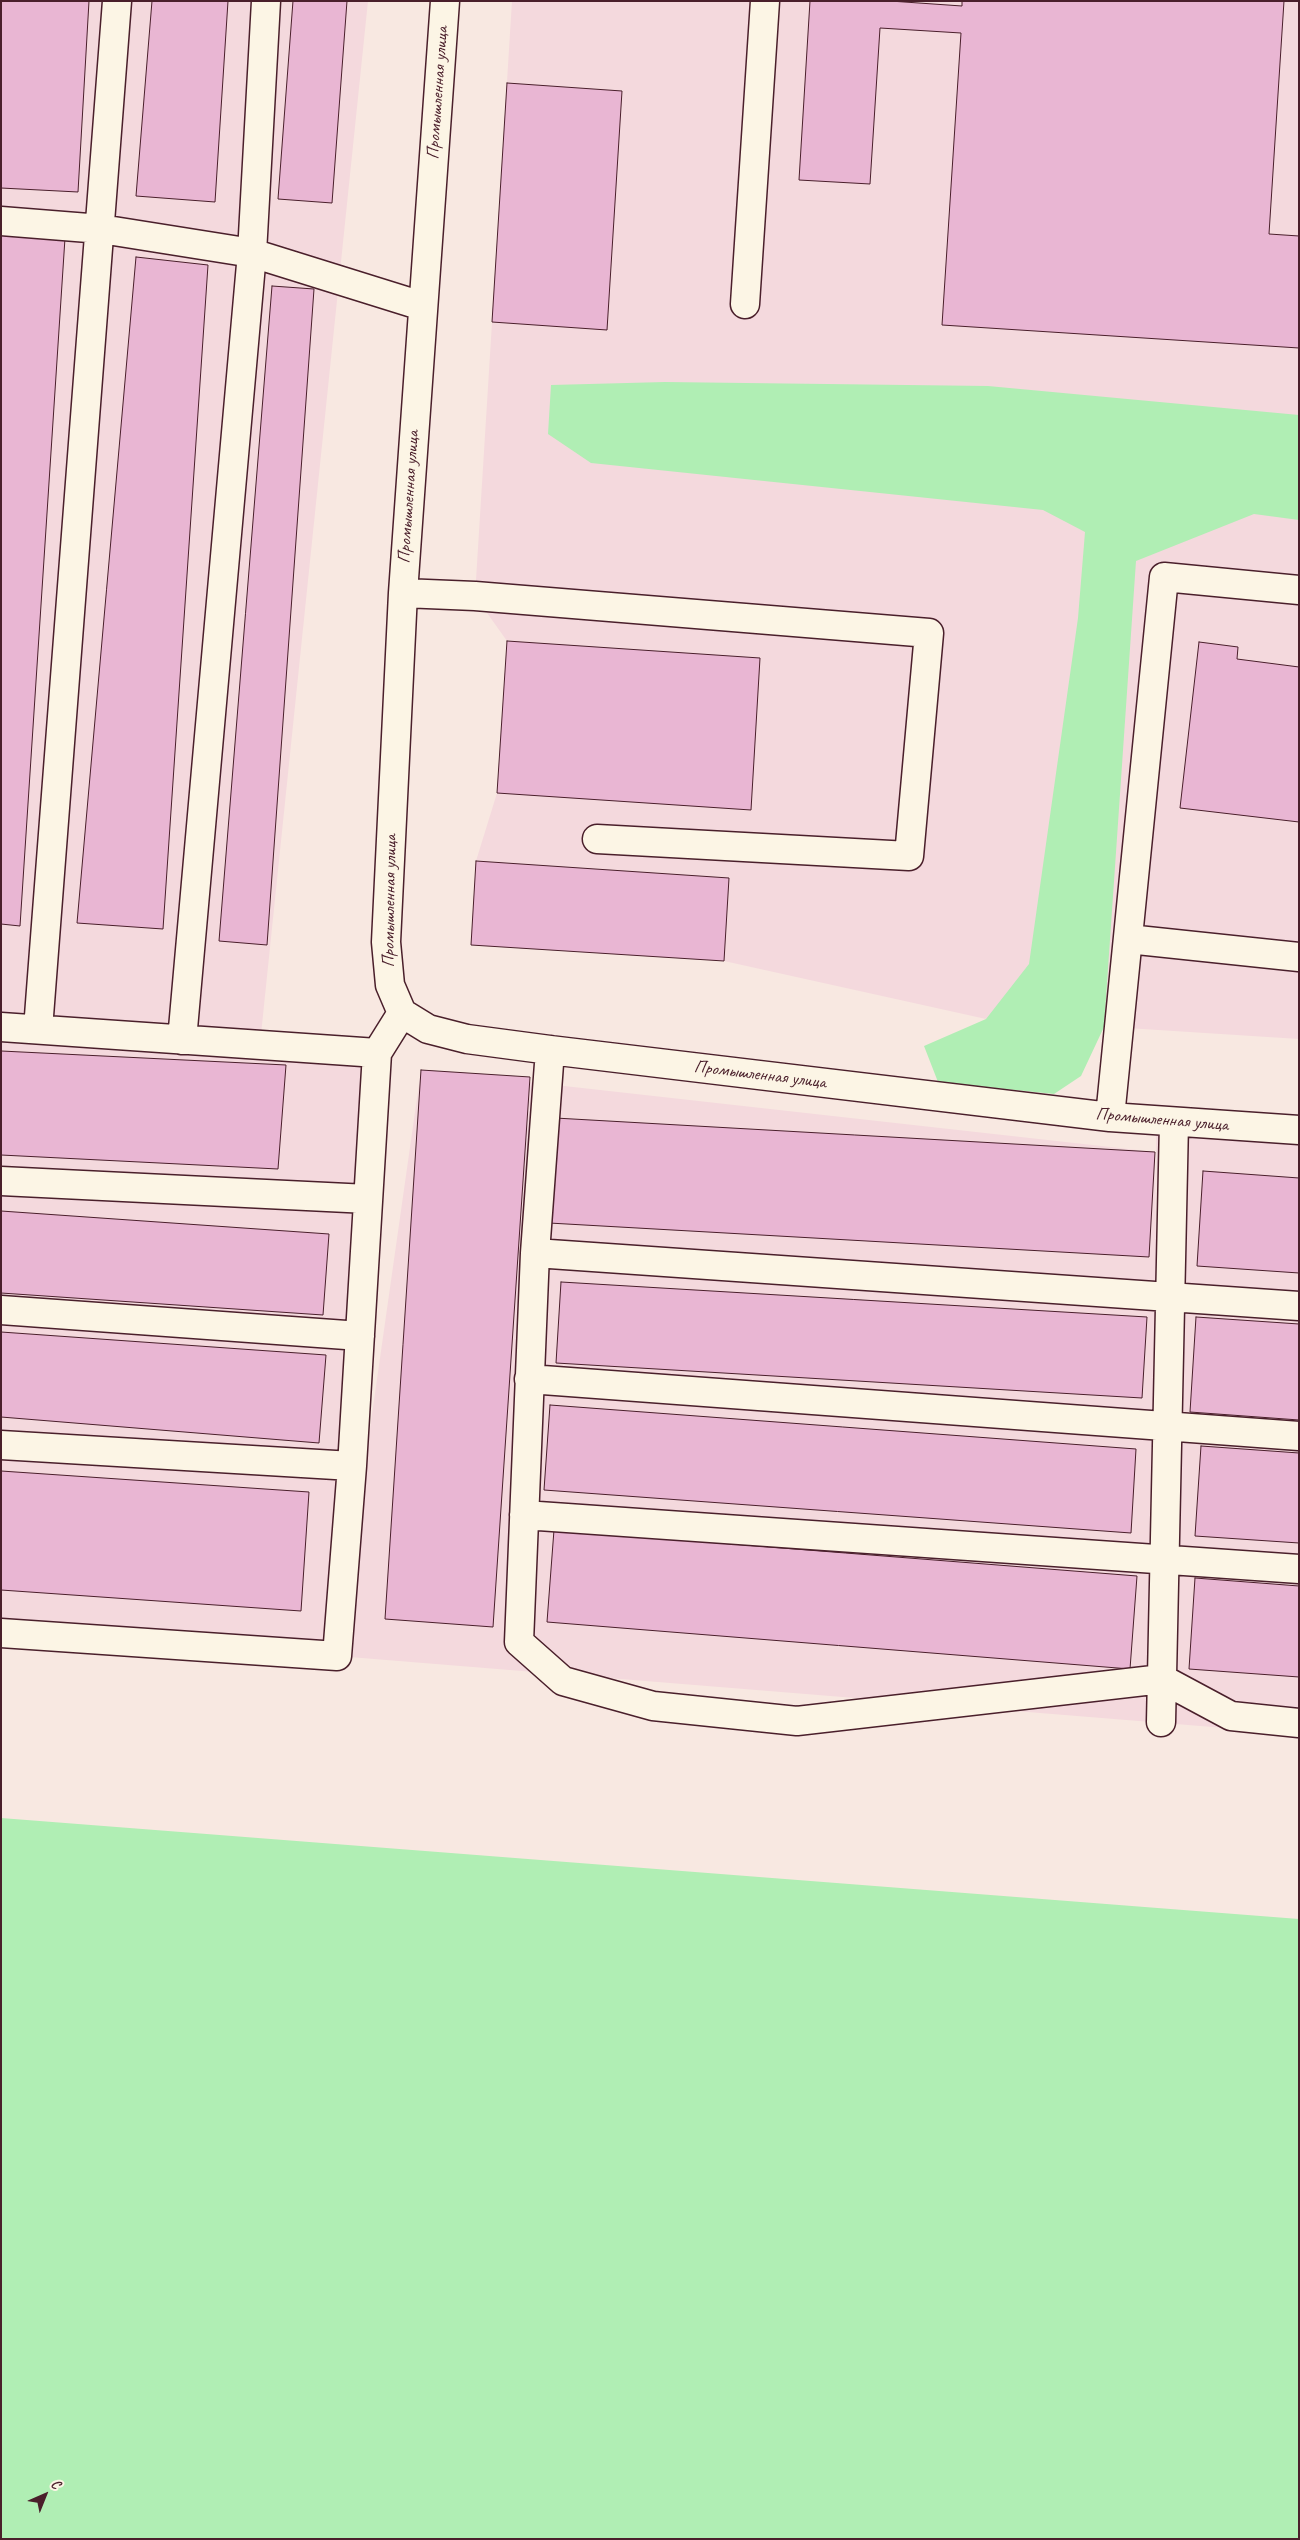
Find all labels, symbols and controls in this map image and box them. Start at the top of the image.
street label: Промышленная улица [423,26,453,160]
street label: Промышленная улица [394,430,424,564]
street label: Промышленная улица [378,834,402,968]
street label: Промышленная улица [693,1056,827,1094]
street label: Промышленная улица [1095,1103,1229,1137]
north arrow [20,2470,70,2520]
text: С [47,2475,64,2492]

